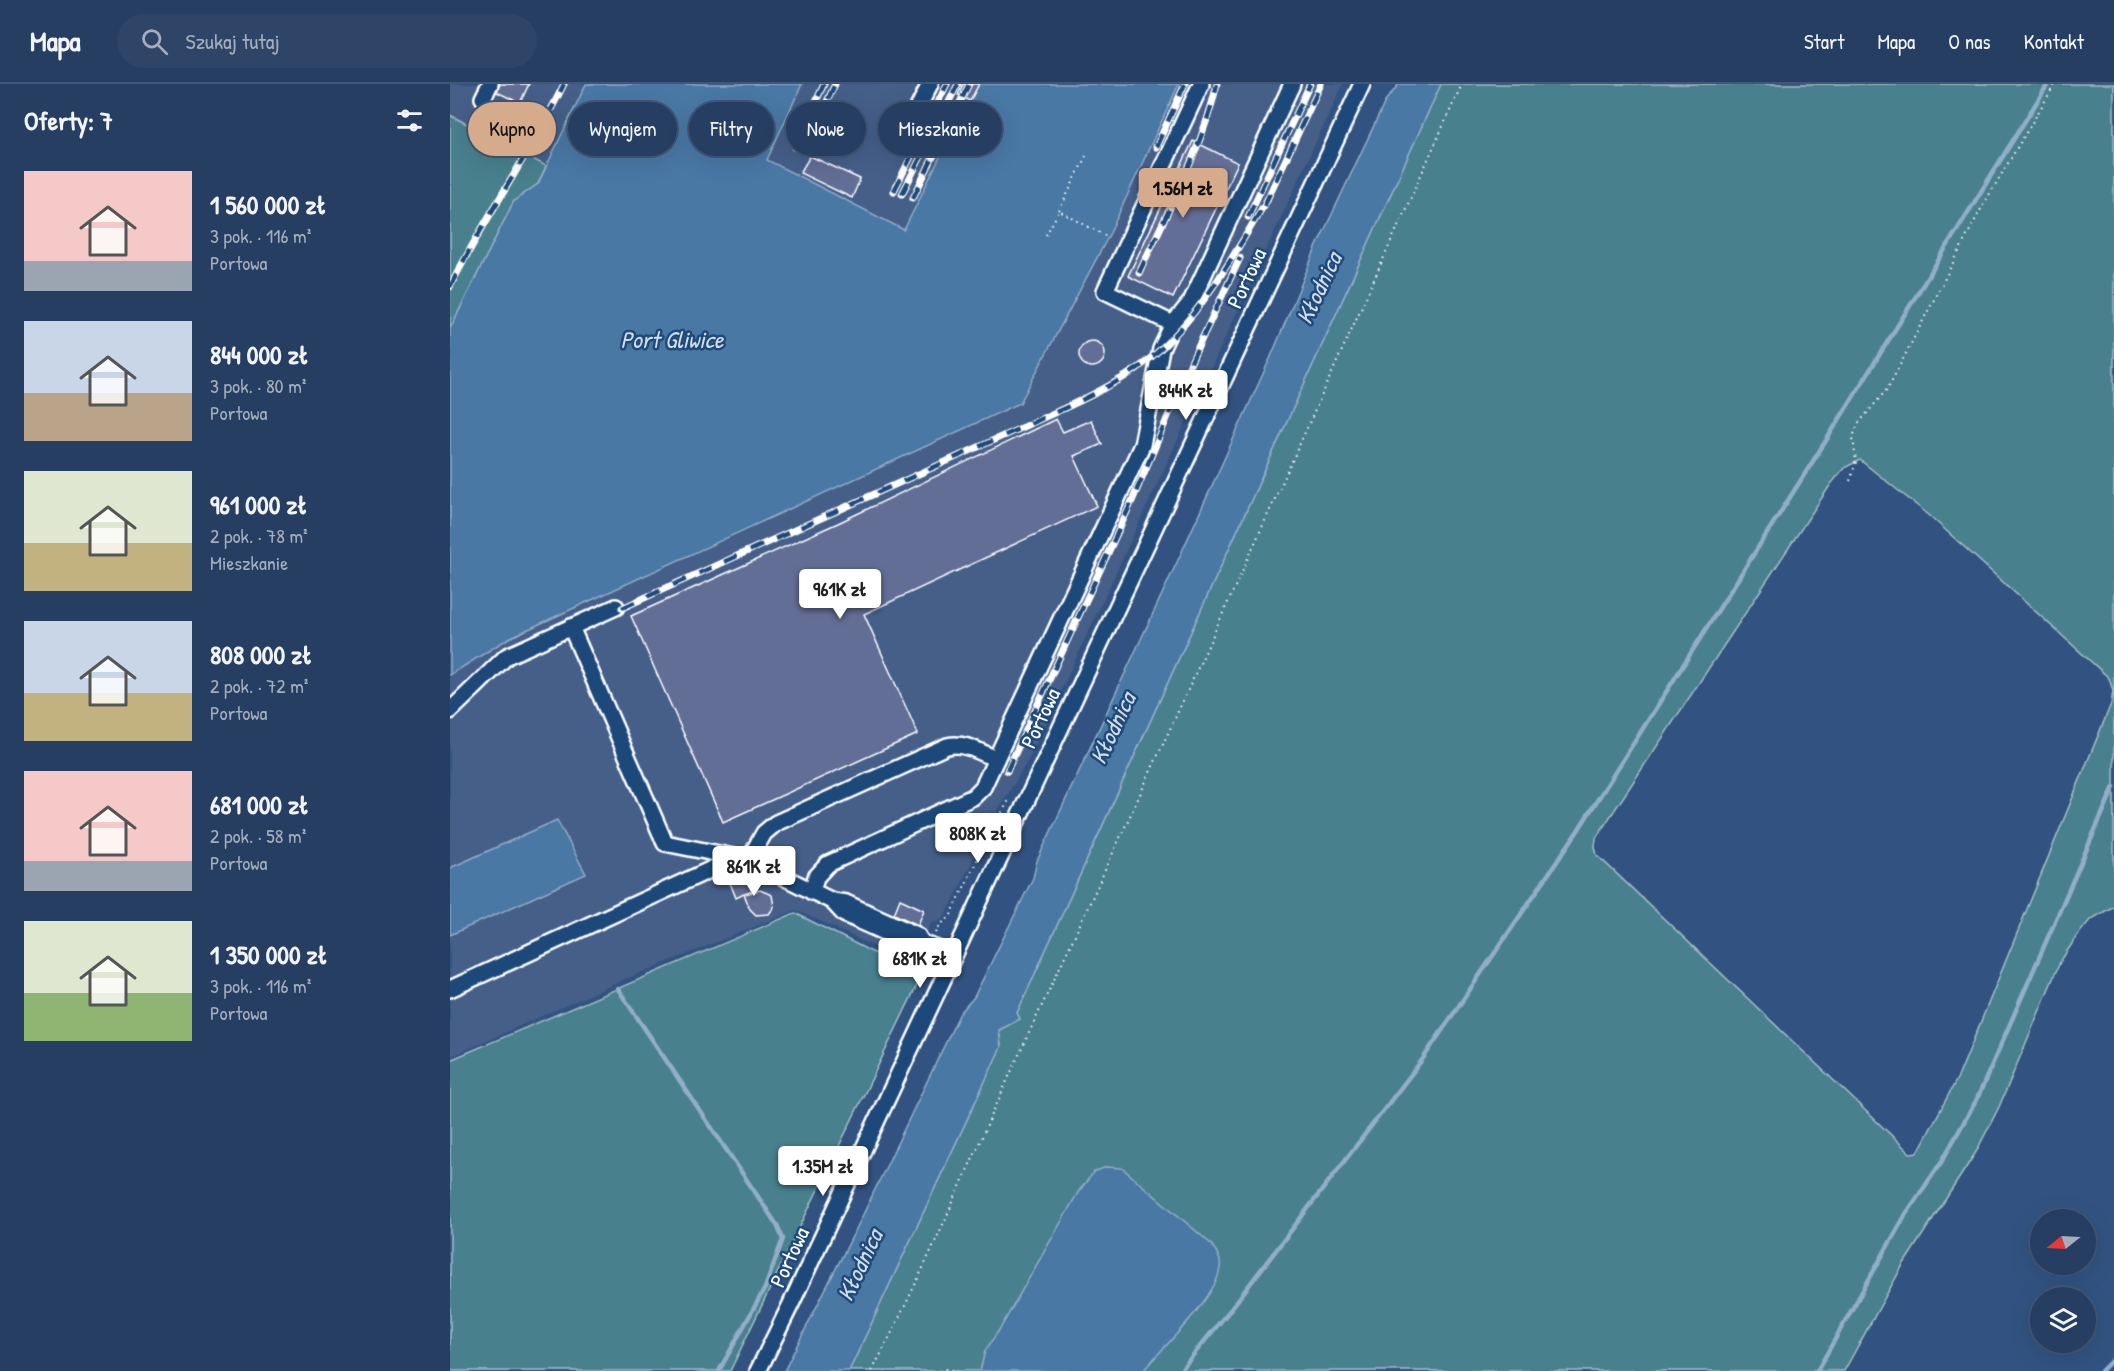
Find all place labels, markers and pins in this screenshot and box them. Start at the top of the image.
pin: 1.56M zł [1121,168,1245,219]
pin: 844K zł [1131,370,1241,421]
pin: 961K zł [785,569,895,620]
pin: 808K zł [923,813,1033,864]
pin: 861K zł [699,846,809,897]
pin: 681K zł [865,938,975,989]
pin: 1.35M zł [761,1146,885,1197]

